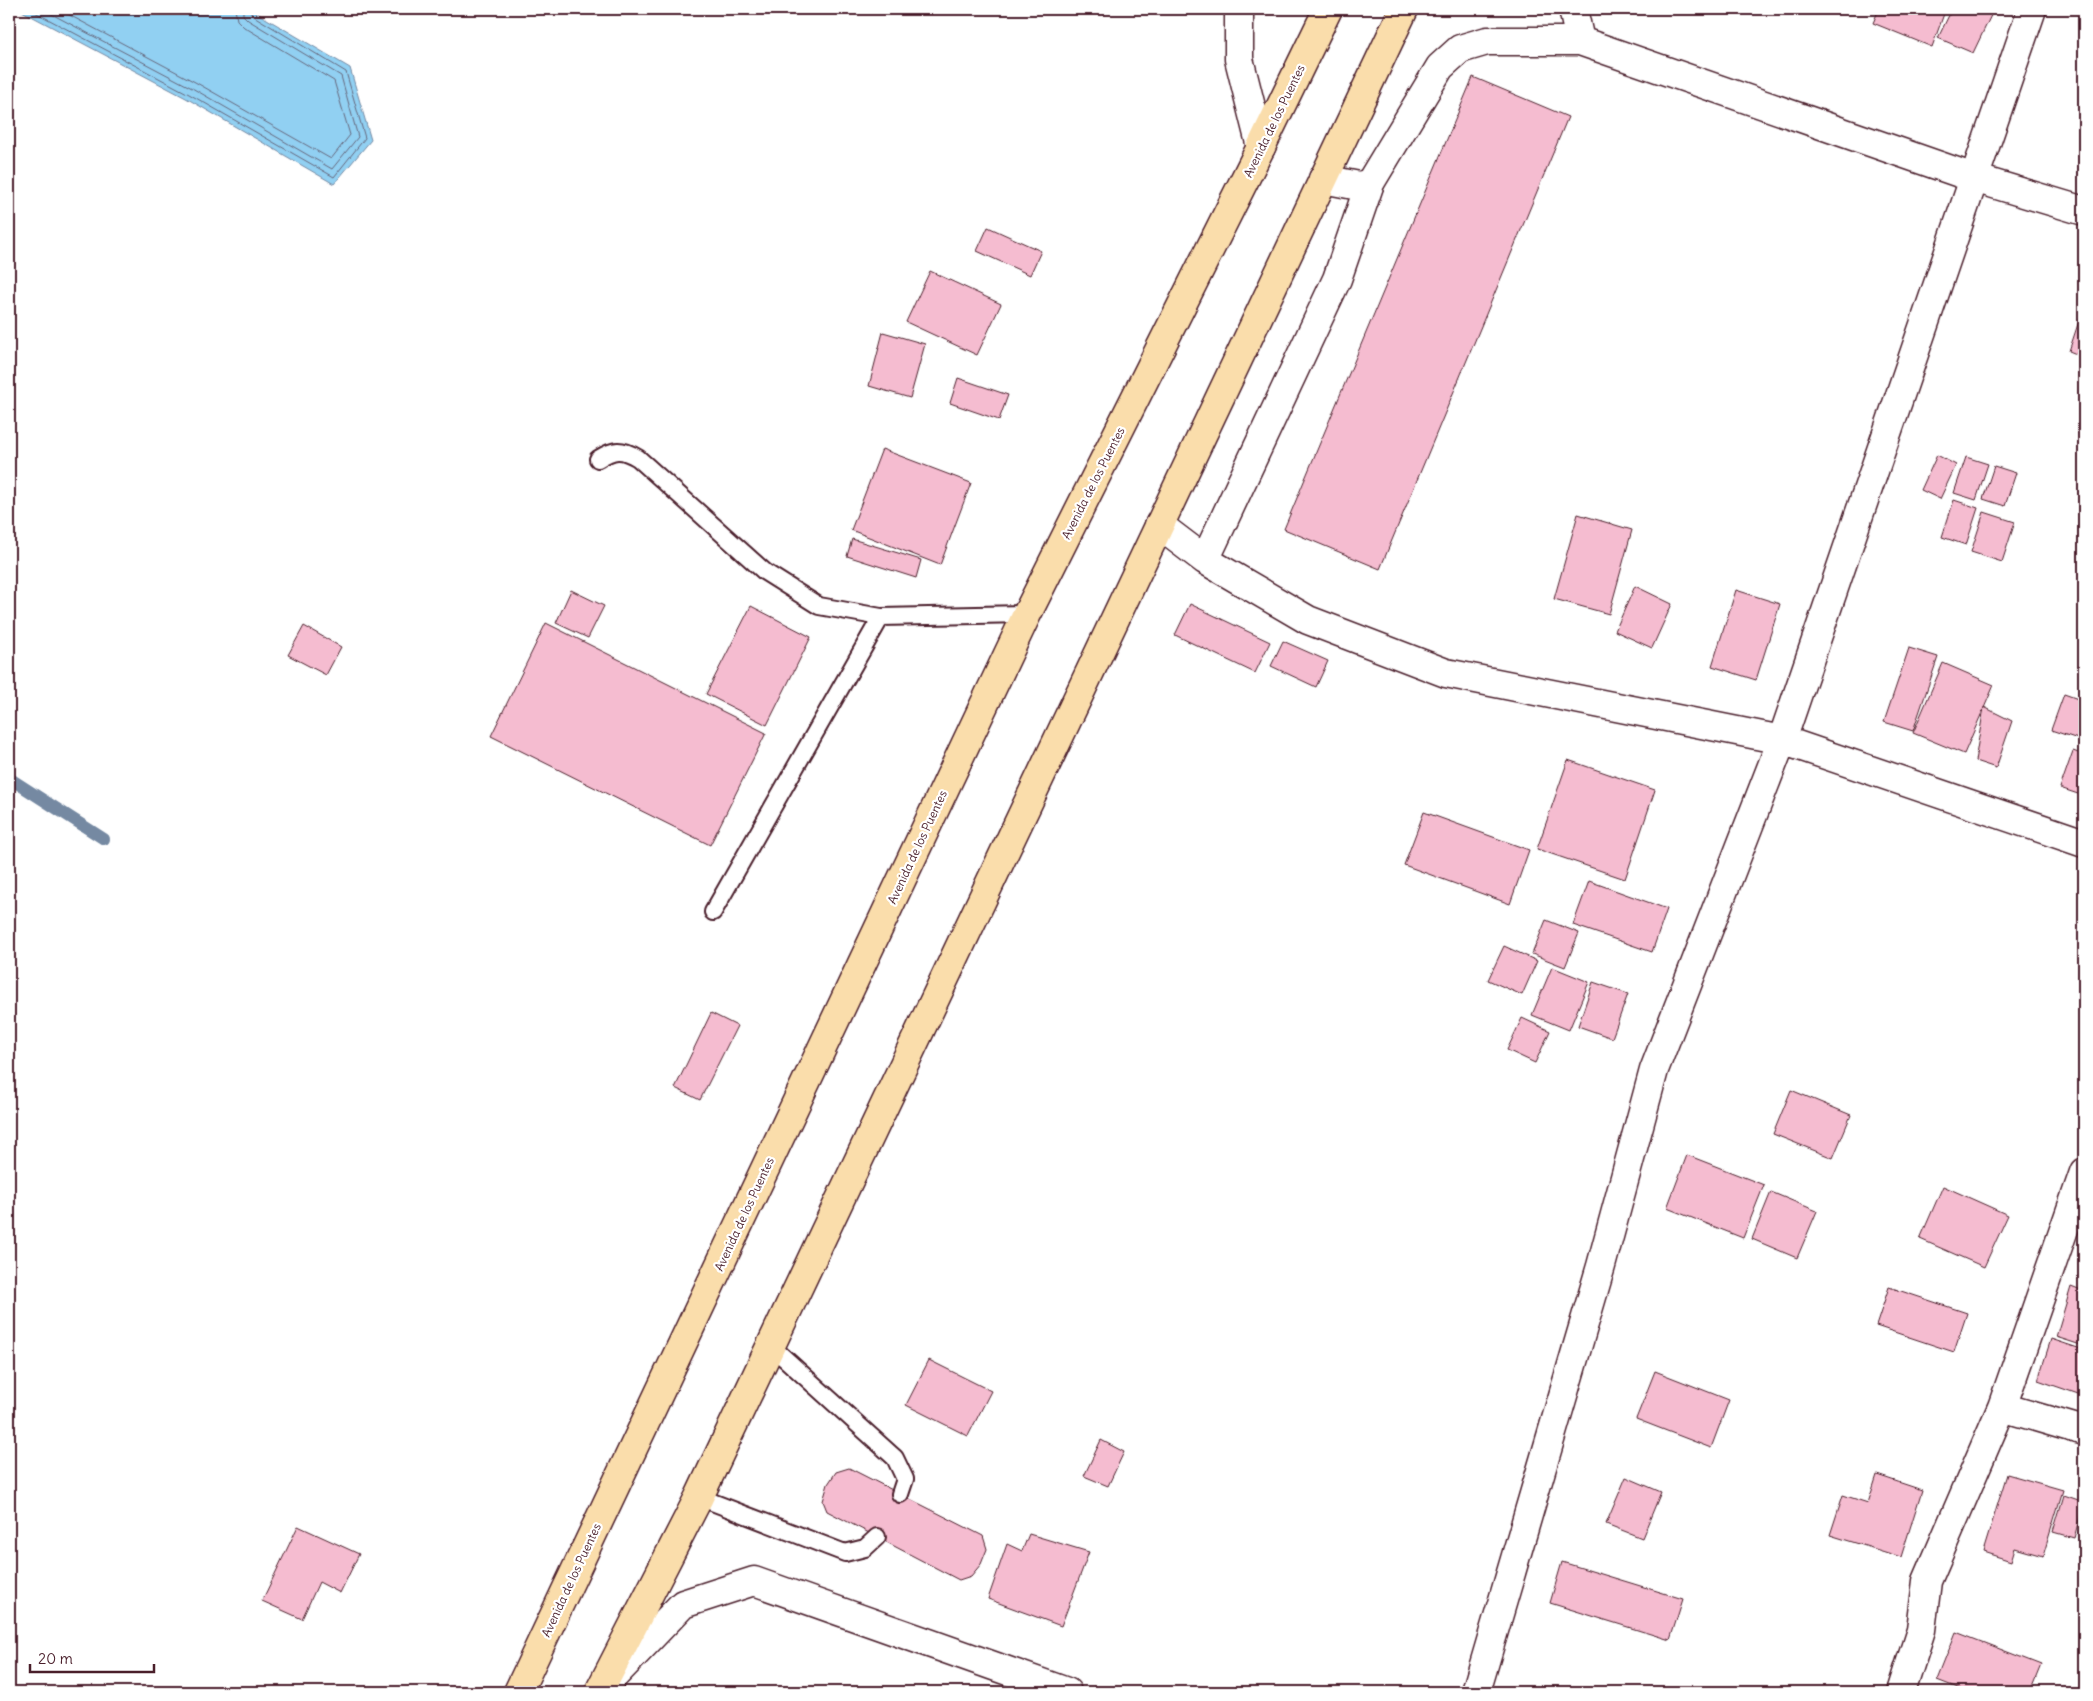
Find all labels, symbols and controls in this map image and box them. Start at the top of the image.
street label: Avenida de los Puentes [1240,62,1308,180]
street label: Avenida de los Puentes [1058,424,1128,542]
street label: Avenida de los Puentes [884,788,950,906]
street label: Avenida de los Puentes [711,1155,777,1273]
street label: Avenida de los Puentes [538,1521,604,1639]
scale bar [30,1641,154,1673]
text: 20 m [38,1649,73,1668]

